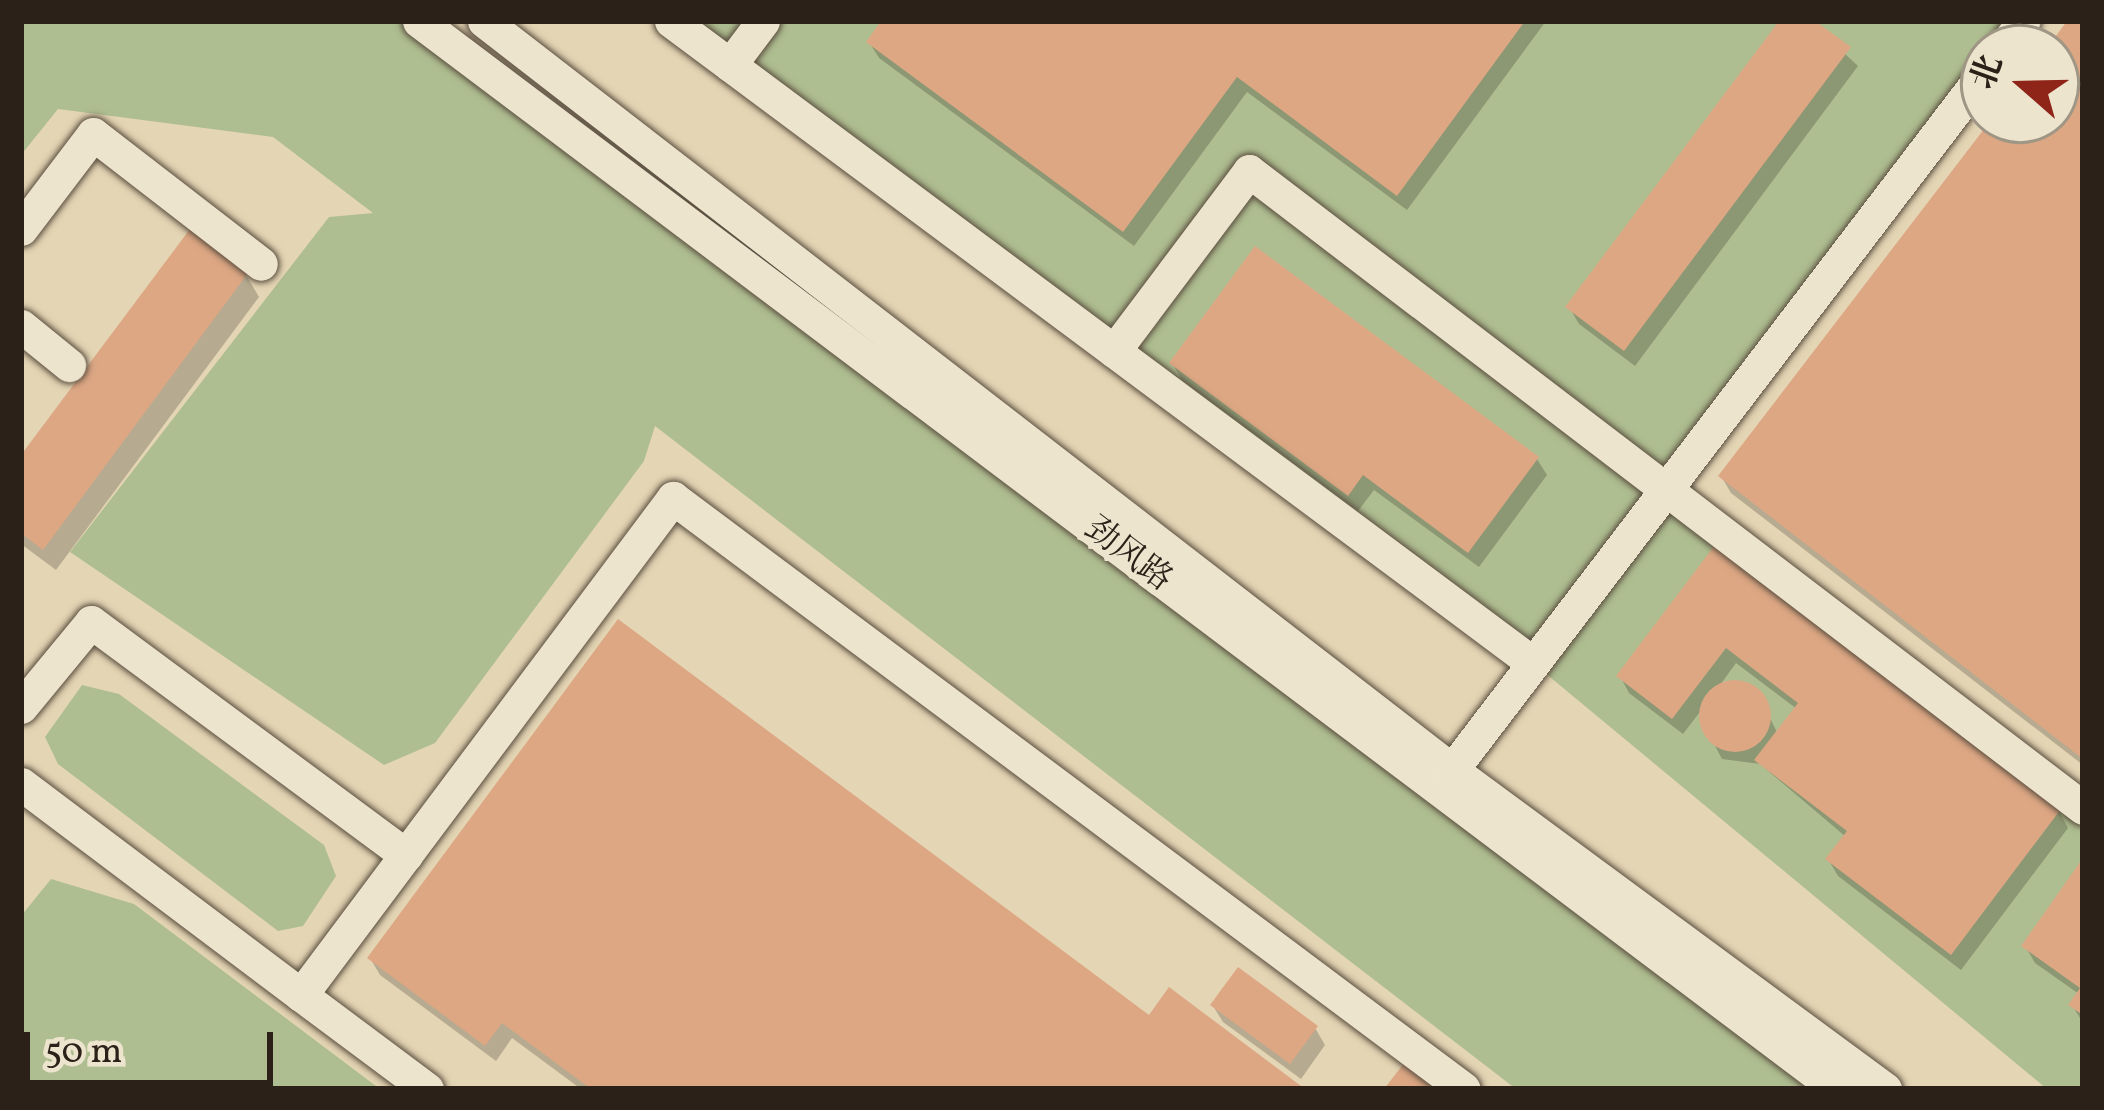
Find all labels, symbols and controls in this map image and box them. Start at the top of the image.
north arrow [1960,24,2080,144]
text: 北 [1962,49,2016,96]
street label: 劲风路 [1076,510,1178,602]
scale bar [30,1008,279,1082]
text: 50 m [45,1028,122,1078]

